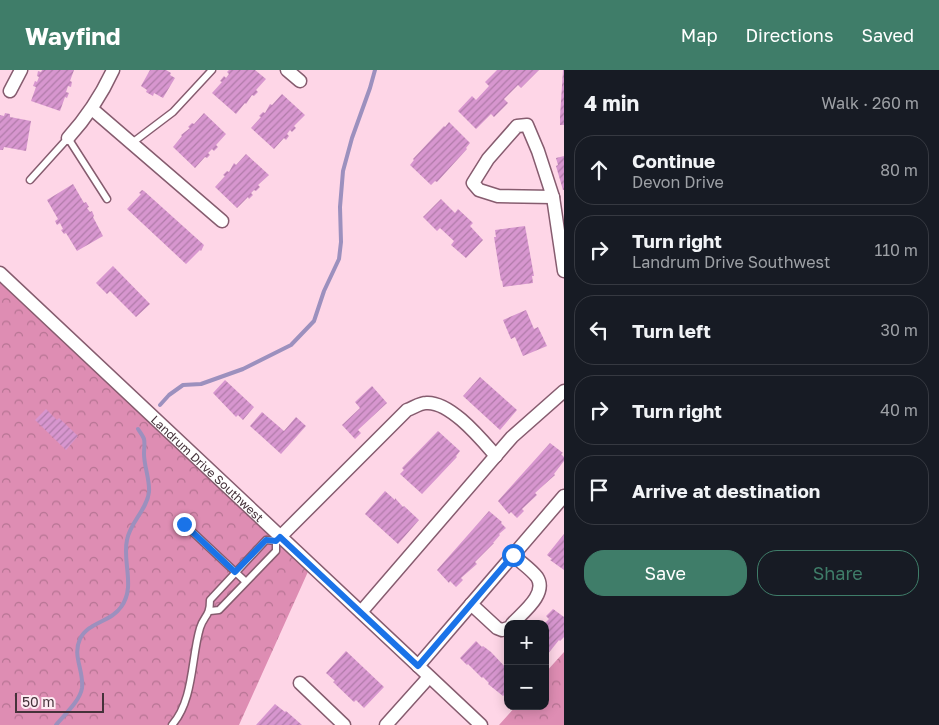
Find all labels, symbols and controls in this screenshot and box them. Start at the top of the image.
text: Wayfind [25,21,121,50]
text: Map [681,24,717,46]
text: Directions [745,24,833,46]
text: Saved [861,24,914,46]
text: 4 min [584,90,639,116]
text: Walk · 260 m [821,93,919,113]
text: Continue [632,149,715,172]
icon: ahead [585,156,613,184]
text: 80 m [880,160,918,180]
text: Devon Drive [632,172,724,192]
text: Turn right [632,229,722,252]
icon: right [585,236,613,264]
text: 110 m [874,240,918,260]
text: Landrum Drive Southwest [632,252,830,272]
icon: left [585,316,613,344]
text: Turn left [632,319,711,342]
text: 30 m [881,320,918,340]
icon: right [585,396,613,424]
text: Turn right [632,399,722,422]
text: 40 m [880,400,918,420]
street label: Landrum Drive Southwest [148,412,267,525]
icon: arrive [585,476,613,504]
text: Arrive at destination [632,479,820,502]
route end [173,513,196,536]
route start [502,544,525,567]
button: Save [584,550,747,596]
button: Share [757,550,919,596]
map controls [504,620,549,710]
button: + [504,620,549,665]
button: − [504,665,549,710]
scale bar [15,690,104,713]
text: 50 m [22,693,55,710]

